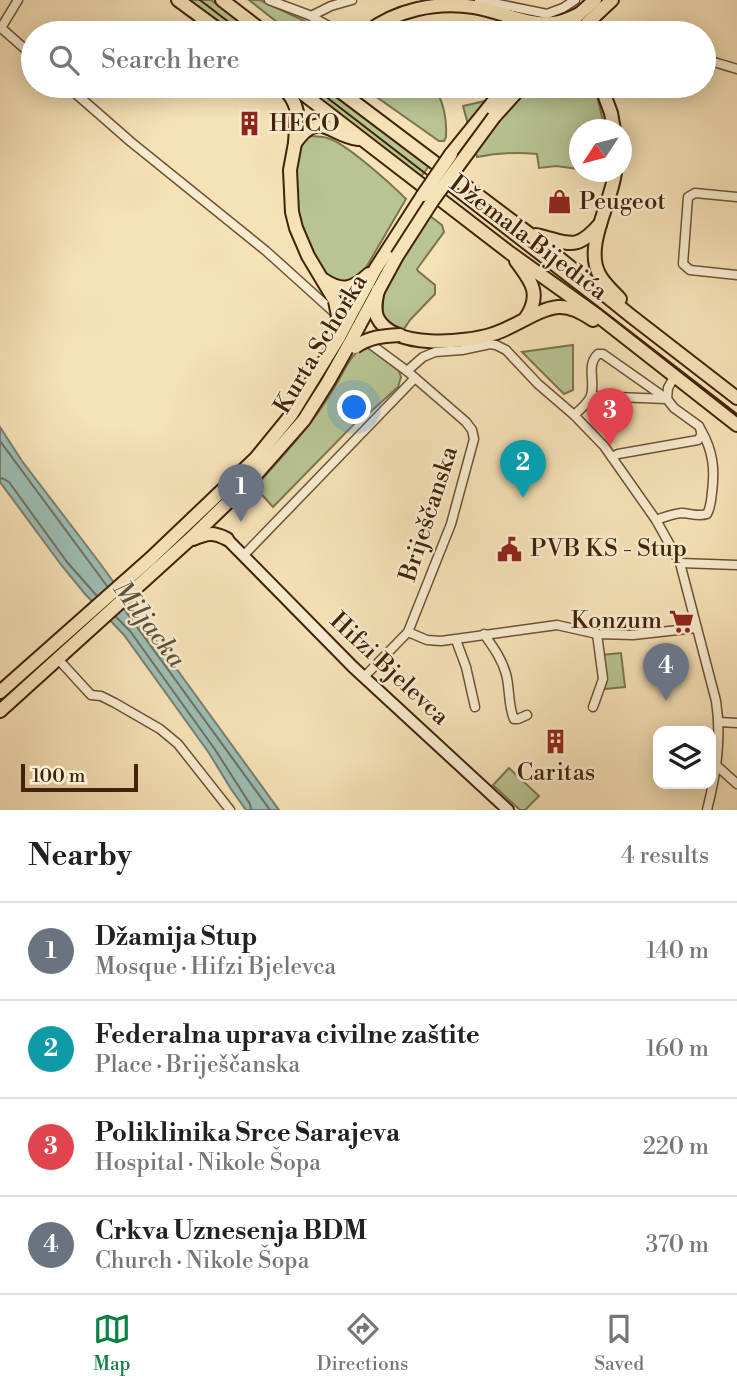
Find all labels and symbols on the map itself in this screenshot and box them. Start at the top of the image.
place label: HECO [269,109,340,139]
building icon: HECO [235,110,263,138]
north arrow [569,119,632,182]
street label: Džemala Bijedića [443,169,614,308]
place label: Peugeot [579,187,666,217]
shop icon: Peugeot [545,188,573,216]
street label: Kurta Schorka [268,268,375,419]
pin: 3 [587,388,633,446]
your location [337,390,371,424]
pin: 2 [500,440,546,498]
street label: Briješčanska [393,442,465,586]
pin: 1 [218,464,264,522]
place label: PVB KS - Stup [530,534,687,564]
public building icon: PVB KS - Stup [496,535,524,563]
water label: Miljacka [106,574,193,675]
street label: Hifzi Bjelevca [323,606,455,732]
place label: Konzum [571,606,662,636]
supermarket icon: Konzum [668,607,696,635]
pin: 4 [643,643,689,701]
building icon: Caritas [542,728,570,756]
place label: Caritas [517,758,595,788]
scale bar [21,761,138,793]

